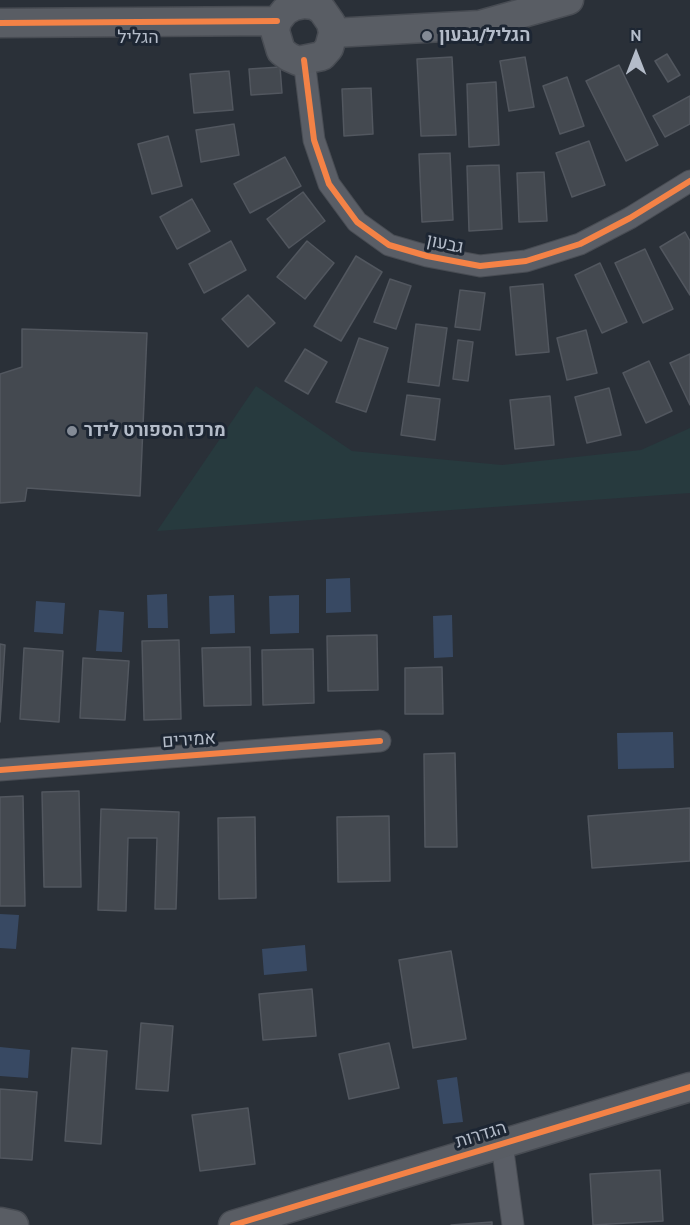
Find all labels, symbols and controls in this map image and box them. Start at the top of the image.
north arrow [606,24,666,84]
place label: הגליל/גבעון [439,25,530,47]
text: N [630,26,642,45]
street label: הגליל [117,27,159,49]
marker: הגליל/גבעון [420,29,434,43]
street label: גבעון [424,230,466,258]
place label: מרכז הספורט לידר [84,420,226,442]
marker: מרכז הספורט לידר [65,424,79,438]
street label: אמירים [161,727,217,753]
street label: הגדרות [453,1117,509,1153]

